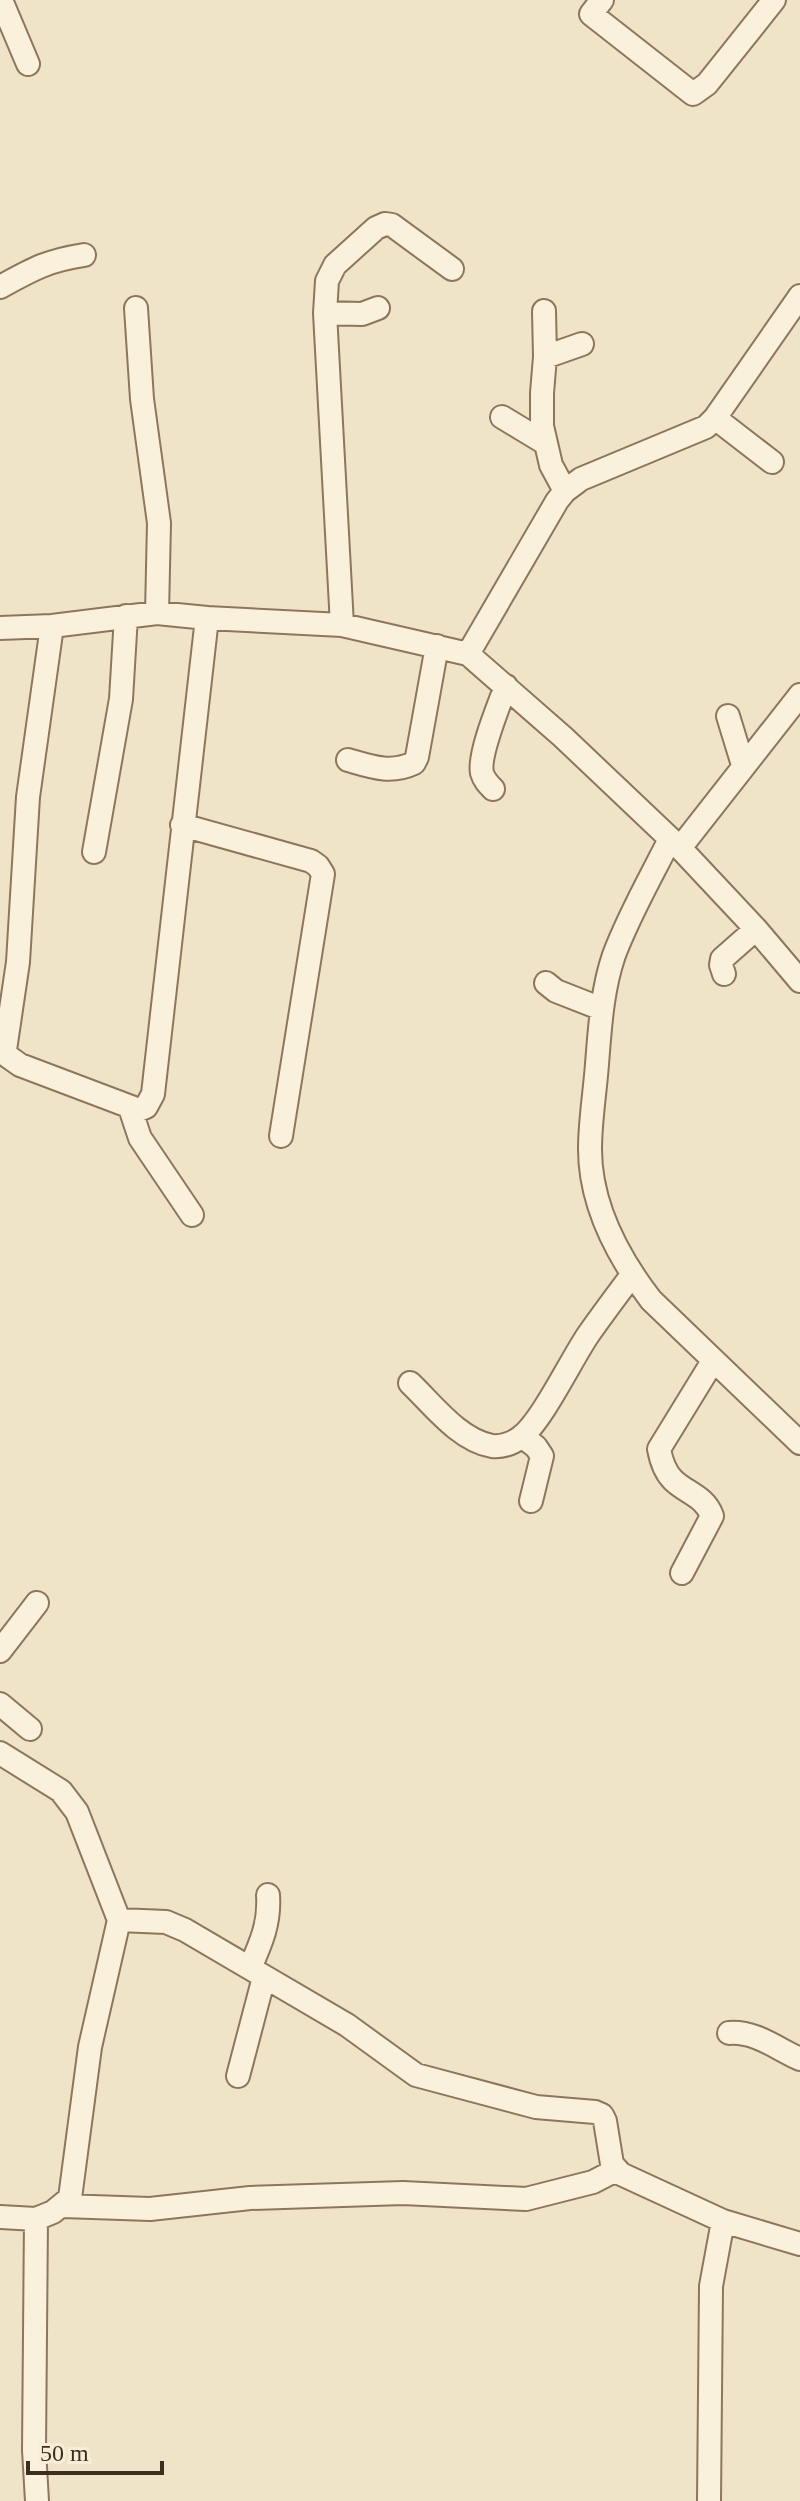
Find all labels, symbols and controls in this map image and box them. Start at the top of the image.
scale bar [28,2425,162,2475]
text: 50 m [40,2440,89,2466]

